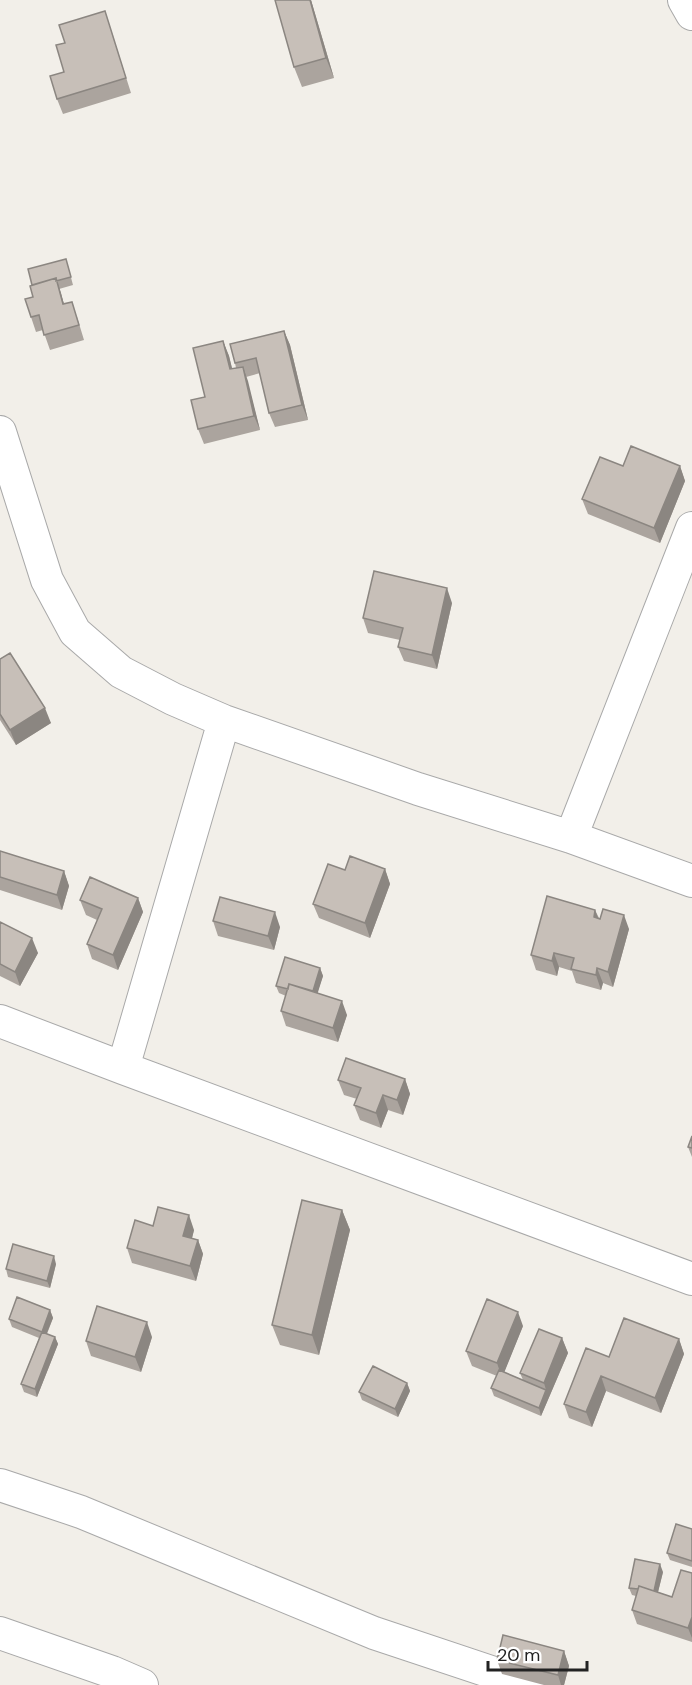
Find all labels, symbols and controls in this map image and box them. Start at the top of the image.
scale bar [488,1634,587,1672]
text: 20 m [497,1643,540,1667]

